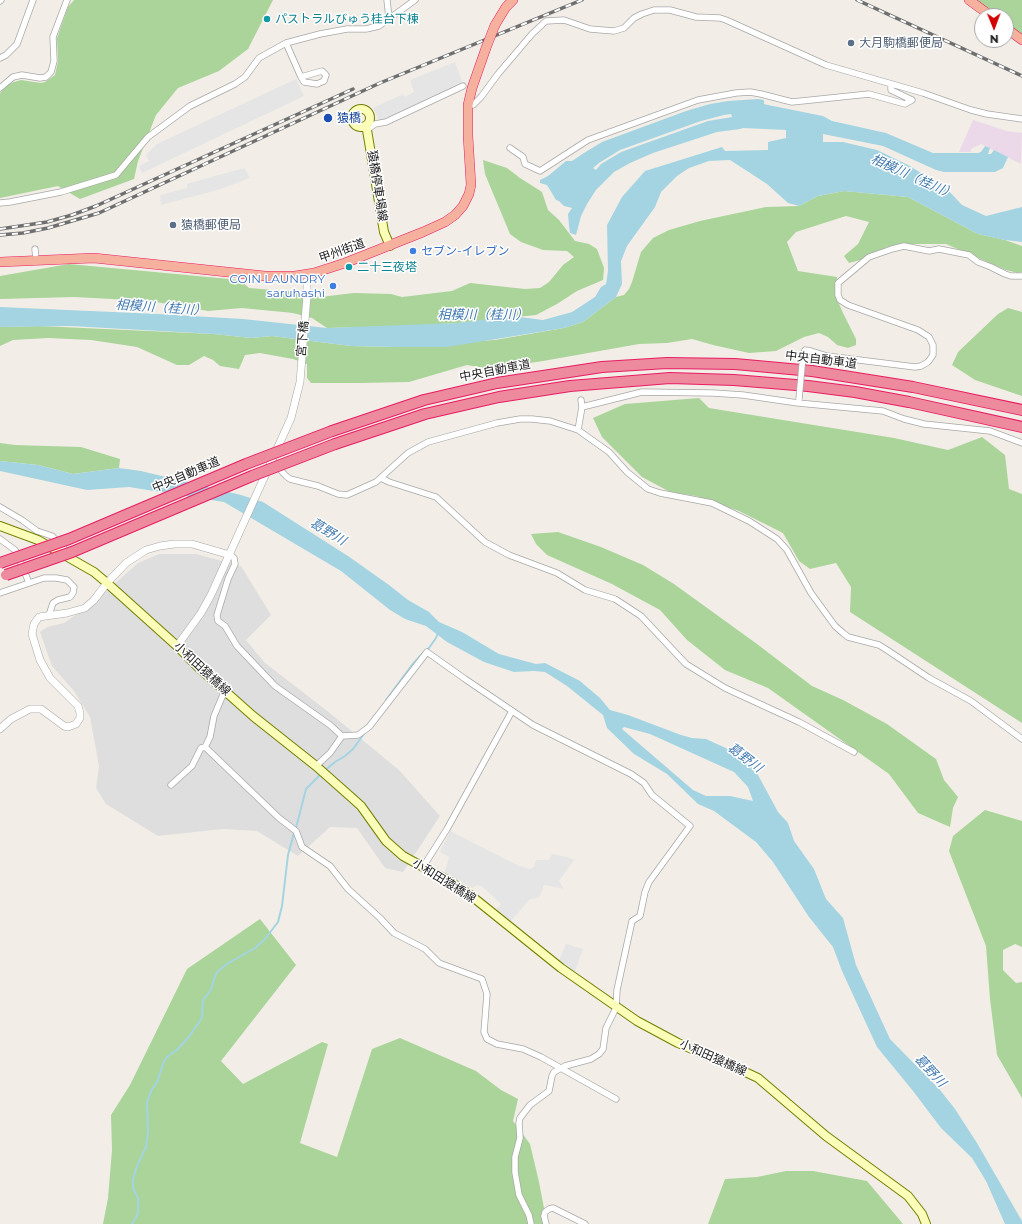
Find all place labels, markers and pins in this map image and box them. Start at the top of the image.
place label: パストラルびゅう桂台下棟 [275,12,419,26]
marker: パストラルびゅう桂台下棟 [262,14,272,24]
place label: 大月駒橋郵便局 [859,36,943,50]
marker: 大月駒橋郵便局 [846,38,856,48]
place label: 猿橋 [337,111,361,125]
marker: 猿橋 [322,112,334,124]
place label: 猿橋郵便局 [181,218,241,232]
marker: 猿橋郵便局 [168,220,178,230]
place label: セブン-イレブン [421,244,510,258]
marker: セブン-イレブン [408,246,418,256]
place label: 二十三夜塔 [357,260,417,274]
marker: 二十三夜塔 [344,262,354,272]
place label: COIN LAUNDRY saruhashi [229,272,325,300]
marker: COIN LAUNDRY saruhashi [328,281,338,291]

